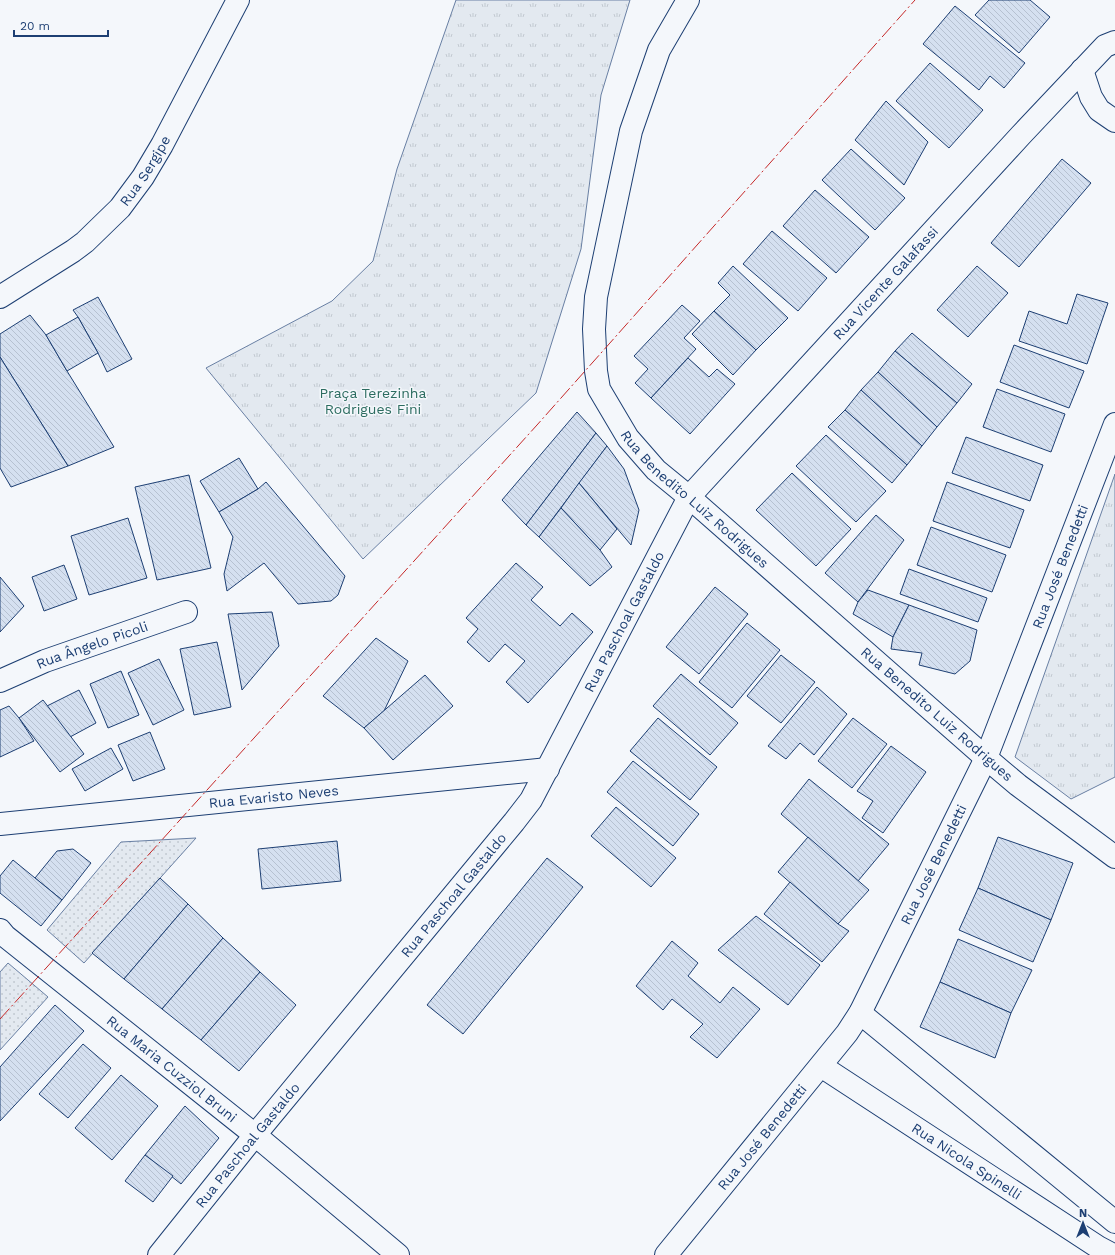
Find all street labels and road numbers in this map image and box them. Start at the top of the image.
street label: Rua Sergipe [116,133,173,209]
street label: Rua Vicente Galafassi [830,223,941,343]
street label: Rua Benedito Luiz Rodrigues [617,428,772,571]
street label: Rua José Benedetti [1029,502,1091,631]
street label: Rua Paschoal Gastaldo [581,549,667,695]
street label: Rua Ângelo Picoli [34,618,150,672]
street label: Rua Benedito Luiz Rodrigues [858,644,1016,784]
street label: Rua Evaristo Neves [208,782,339,811]
street label: Rua José Benedetti [897,802,970,927]
street label: Rua Paschoal Gastaldo [398,830,509,960]
street label: Rua Maria Cuzziol Bruni [104,1012,240,1125]
street label: Rua Paschoal Gastaldo [192,1079,303,1211]
street label: Rua José Benedetti [714,1081,810,1193]
street label: Rua Nicola Spinelli [909,1120,1024,1203]

